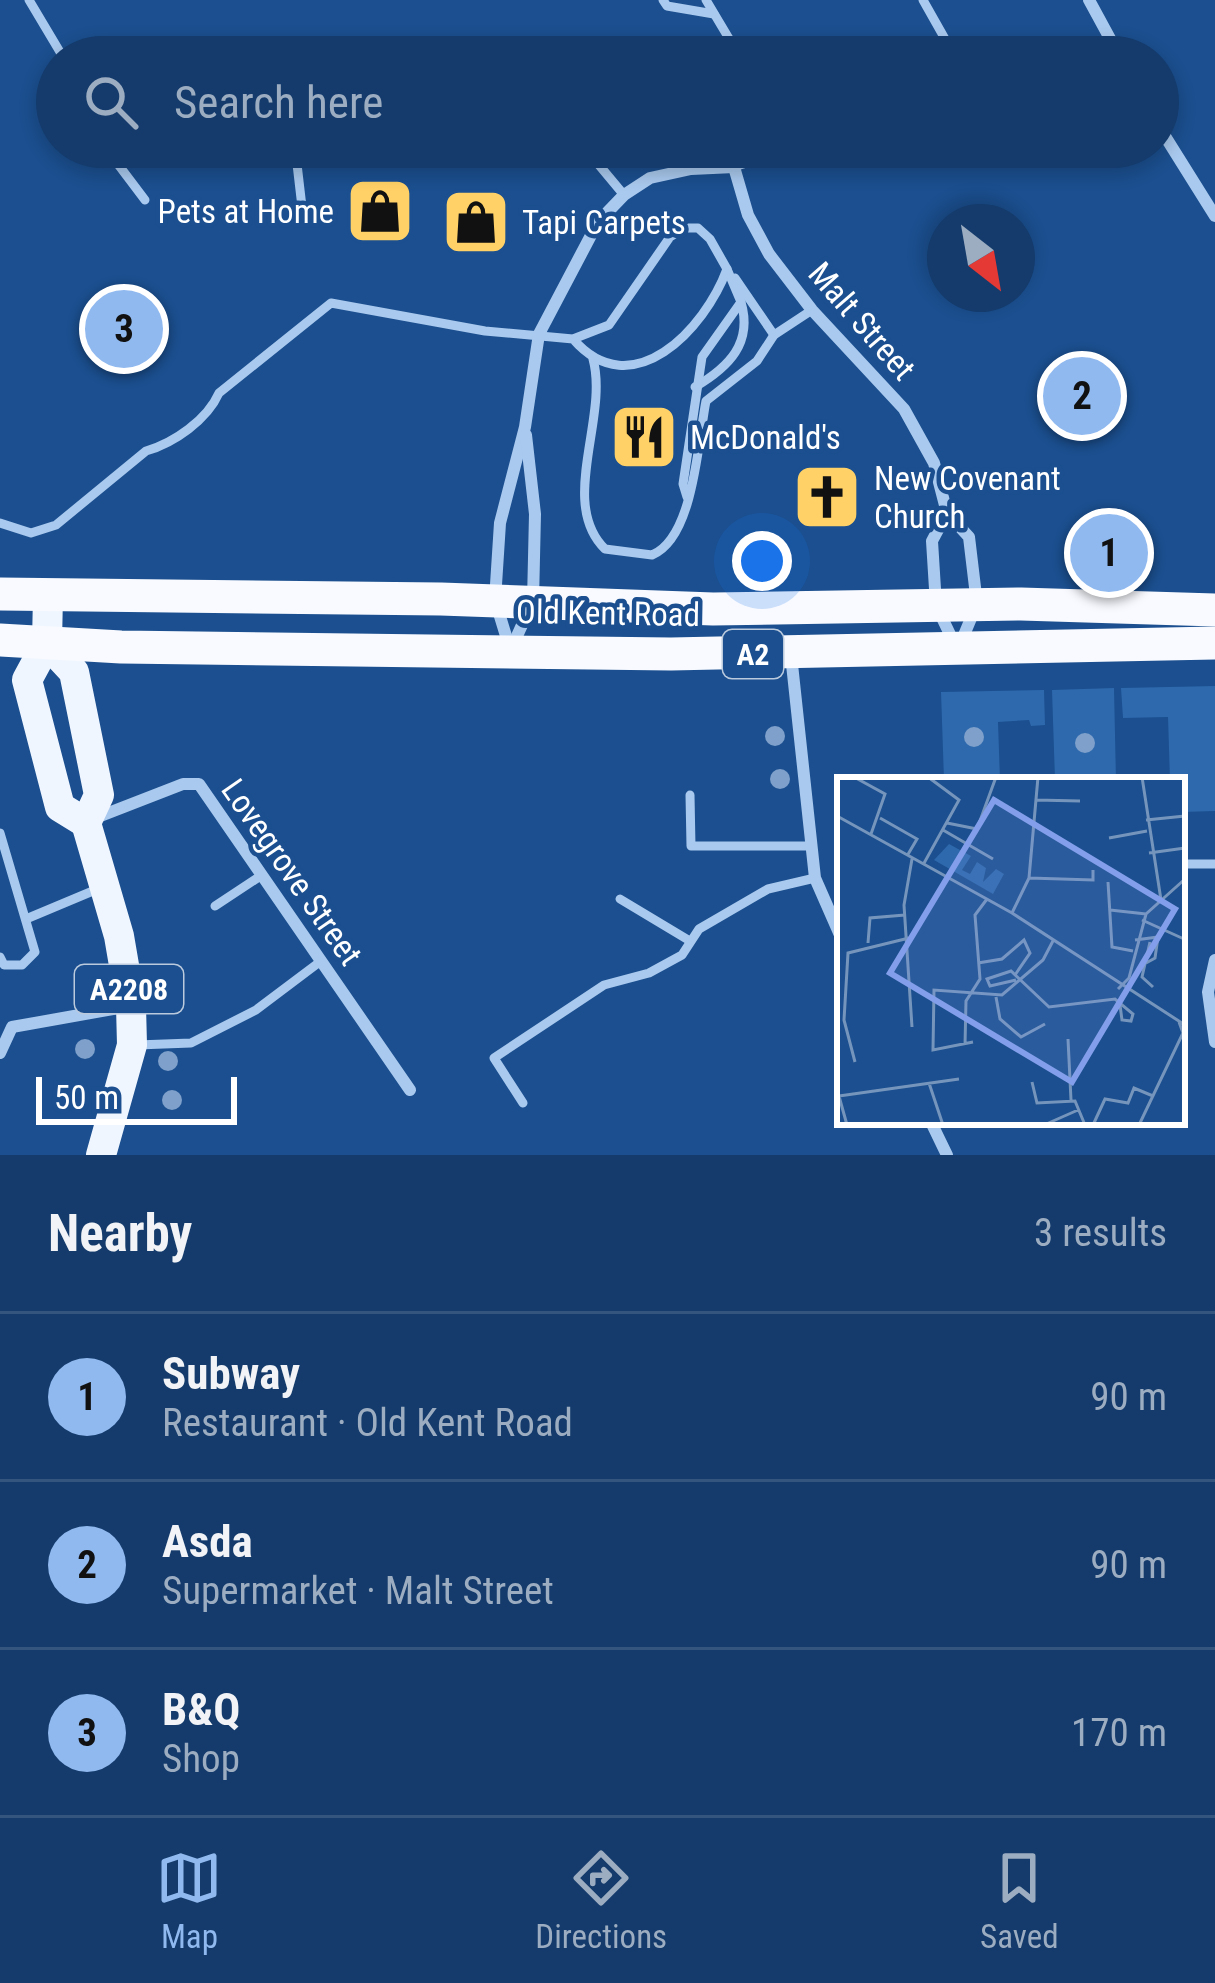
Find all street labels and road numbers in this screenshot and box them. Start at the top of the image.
street label: Malt Street [800,254,924,388]
street label: Old Kent Road [516,592,700,634]
road number: A2 [723,630,783,678]
street label: Lovegrove Street [214,772,370,972]
road number: A2208 [75,965,183,1013]

